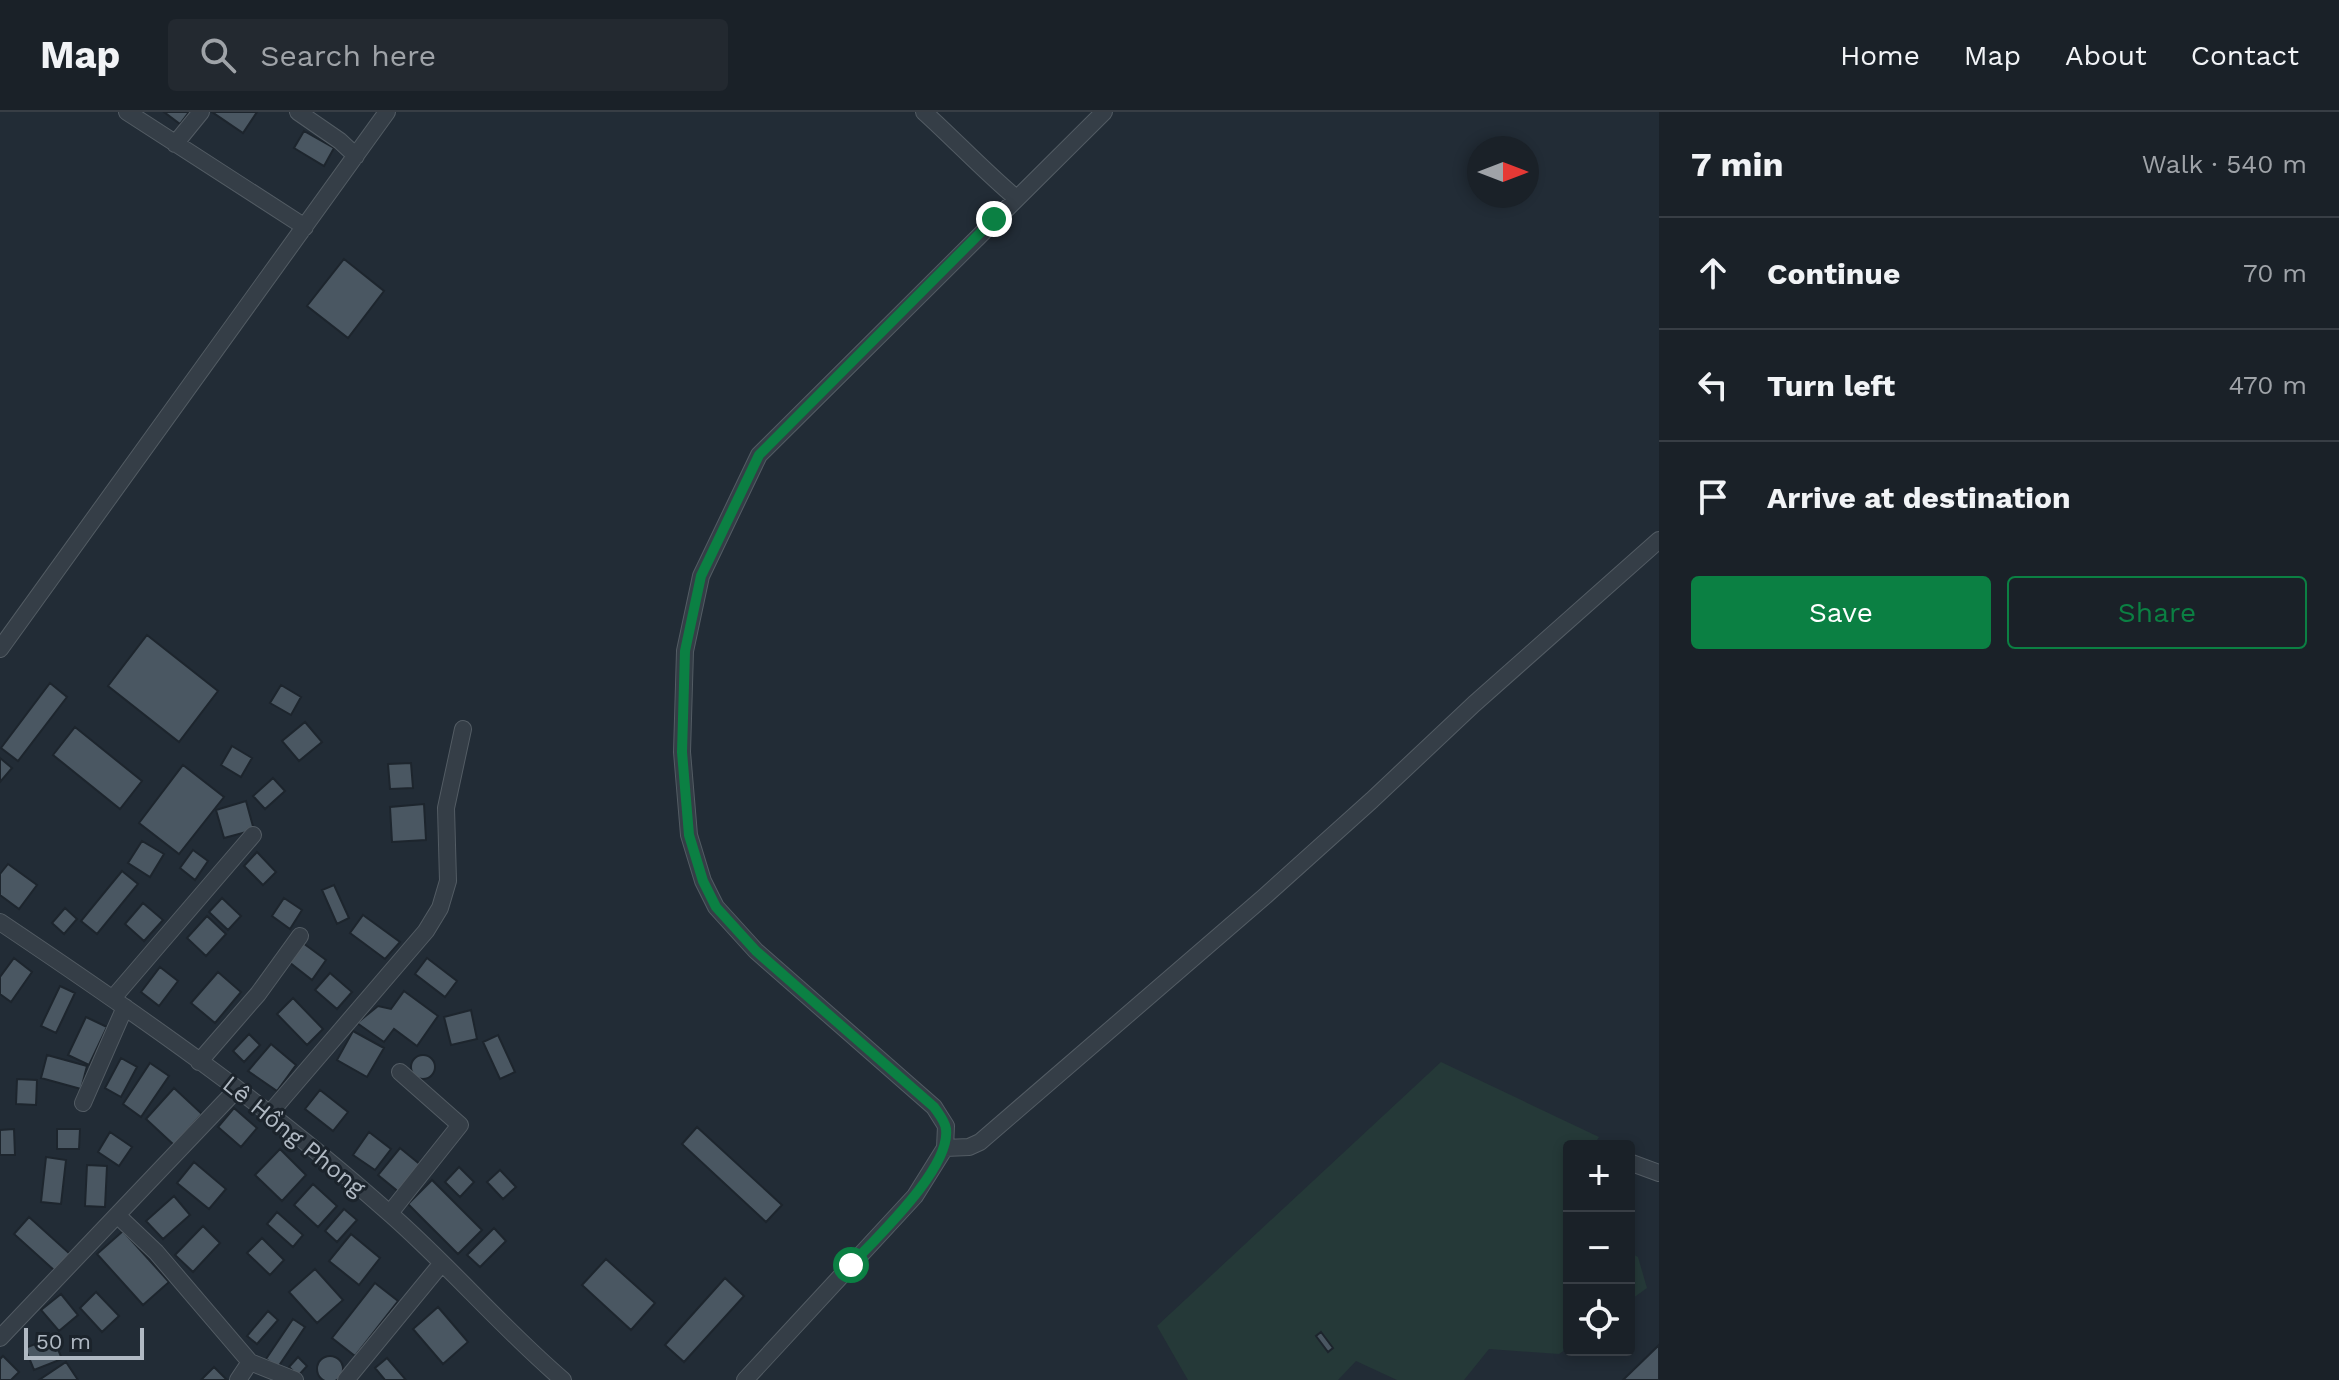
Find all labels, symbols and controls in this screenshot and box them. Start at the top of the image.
search box [168,19,728,91]
text: Map [40,33,120,77]
icon: search [196,33,240,77]
text: Search here [260,38,436,73]
text: Home [1840,39,1920,72]
text: Map [1964,39,2021,72]
text: About [2065,39,2147,72]
text: Contact [2191,39,2299,72]
north arrow [1467,136,1539,208]
text: 7 min [1691,144,1784,184]
text: Walk · 540 m [2142,149,2307,179]
route end [976,201,1012,237]
icon: ahead [1691,251,1735,295]
text: Continue [1767,256,1900,291]
text: 70 m [2243,258,2307,288]
icon: left [1691,363,1735,407]
text: Turn left [1767,368,1895,403]
text: 470 m [2229,370,2307,400]
icon: arrive [1691,475,1735,519]
text: Arrive at destination [1767,480,2071,515]
button: Save [1691,576,1991,649]
button: Share [2007,576,2307,649]
street label: Lê Hồng Phong [217,1070,371,1202]
map controls [1563,1140,1635,1356]
button: + [1563,1140,1635,1212]
button: − [1563,1212,1635,1284]
route start [833,1247,869,1283]
button: locate [1563,1284,1635,1356]
scale bar [24,1324,144,1360]
text: 50 m [36,1329,91,1354]

